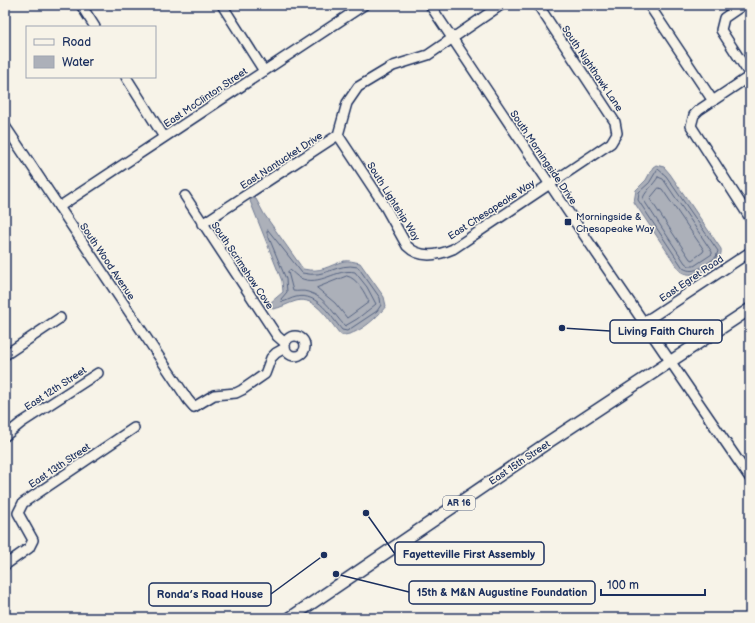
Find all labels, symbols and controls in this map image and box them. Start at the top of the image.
street label: South Nighthawk Lane [559,23,625,114]
legend [26,26,156,78]
text: Road [62,35,91,50]
text: Water [62,55,94,70]
street label: East McClinton Street [161,65,250,130]
street label: South Morningside Drive [507,108,579,207]
street label: East Nantucket Drive [238,130,325,192]
street label: South Lightship Way [364,160,422,243]
street label: East Chesapeake Way [446,177,538,242]
place label: Morningside & Chesapeake Way [576,211,655,235]
marker: Morningside & Chesapeake Way [563,217,573,227]
street label: South Scrimshaw Cove [208,220,276,312]
street label: South Wood Avenue [77,221,137,302]
street label: East Egret Road [657,253,726,305]
callout: Living Faith Church [610,320,722,343]
text: Living Faith Church [618,325,714,338]
street label: East 12th Street [22,364,89,413]
street label: East 15th Street [487,438,552,488]
street label: East 13th Street [27,441,93,491]
road number: AR 16 [443,496,475,510]
callout: Fayetteville First Assembly [395,542,544,565]
text: Fayetteville First Assembly [403,548,535,561]
scale bar [601,571,705,597]
text: 100 m [607,578,639,593]
callout: 15th & M&N Augustine Foundation [409,581,595,604]
callout: Ronda’s Road House [149,583,271,606]
text: 15th & M&N Augustine Foundation [417,586,587,599]
text: Ronda’s Road House [157,588,263,601]

